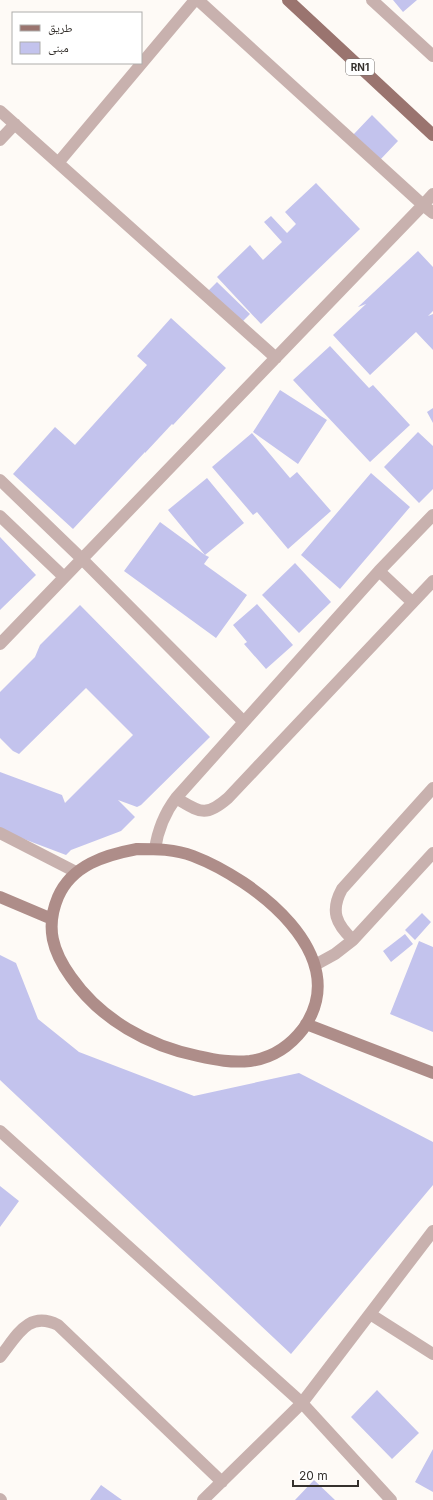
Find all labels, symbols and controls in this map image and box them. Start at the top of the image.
legend [12,12,142,64]
text: طريق [48,20,73,35]
text: مبنى [48,40,69,55]
road number: RN1 [346,59,374,75]
scale bar [293,1462,358,1488]
text: 20 m [299,1468,328,1483]

